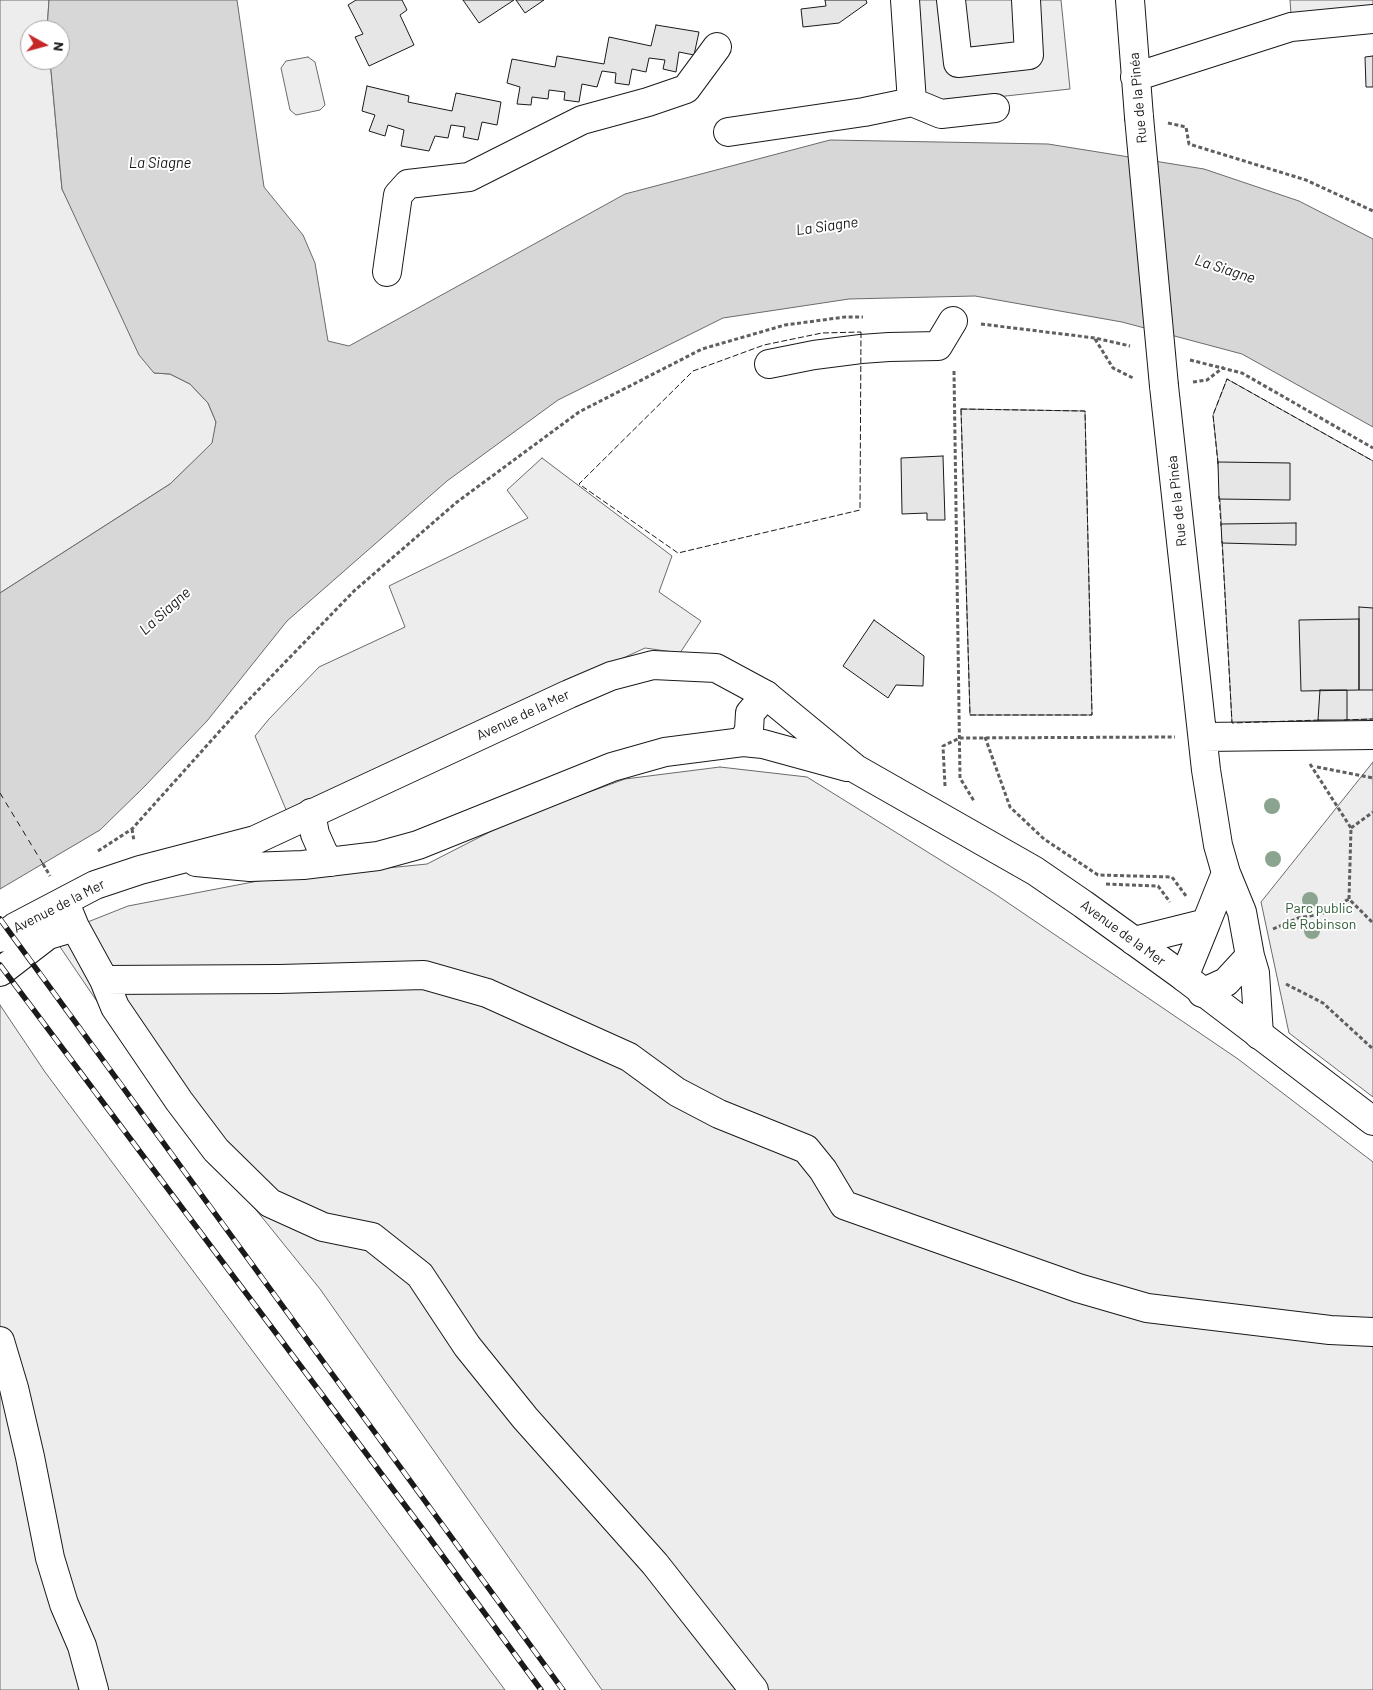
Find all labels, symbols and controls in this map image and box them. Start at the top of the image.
north arrow [20,20,70,70]
text: N [50,41,68,52]
street label: Rue de la Pinéa [1126,52,1150,144]
water label: La Siagne [129,154,191,172]
water label: La Siagne [795,213,859,239]
water label: La Siagne [1192,251,1258,287]
street label: Rue de la Pinéa [1164,455,1190,547]
water label: La Siagne [136,583,194,639]
street label: Avenue de la Mer [474,686,572,744]
street label: Avenue de la Mer [10,876,108,936]
street label: Avenue de la Mer [1077,897,1169,969]
park label: Parc public de Robinson [1282,900,1356,932]

